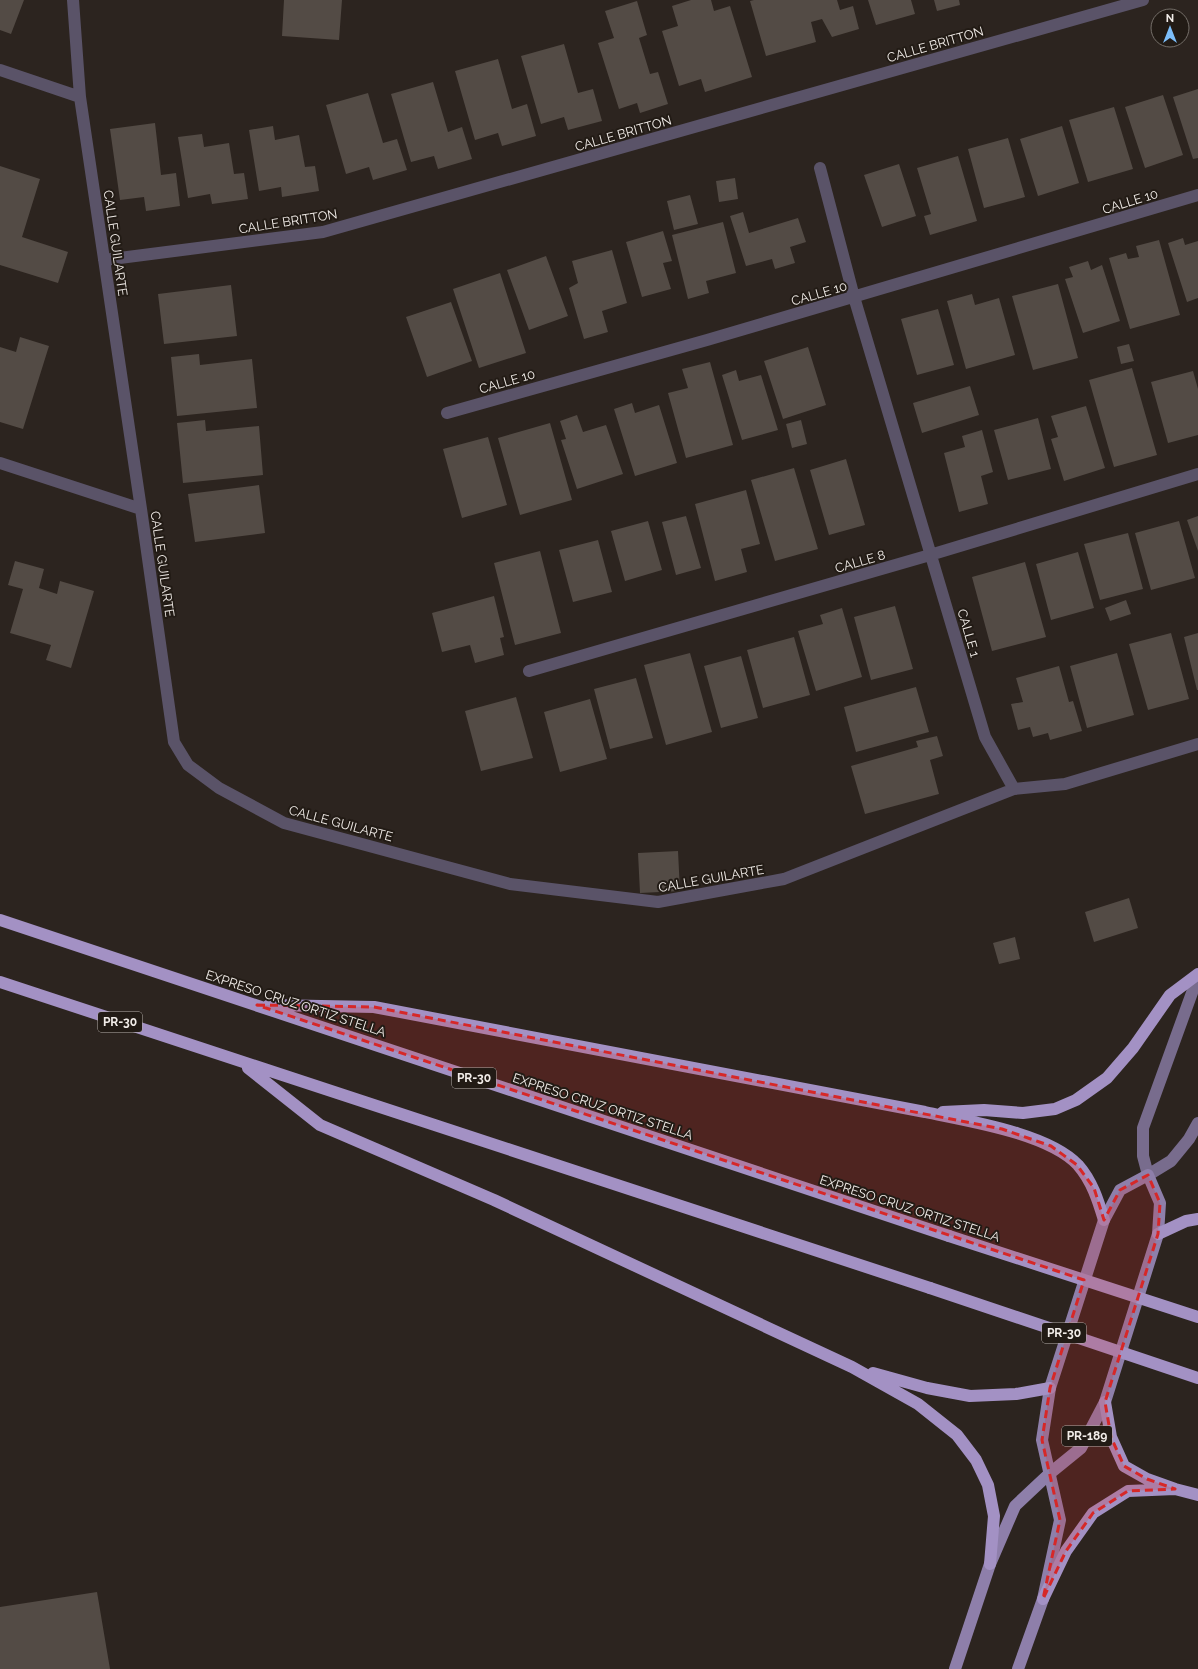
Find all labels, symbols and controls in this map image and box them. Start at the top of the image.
north arrow [1150,8,1190,48]
text: N [1166,12,1174,25]
street label: CALLE BRITTON [885,24,985,65]
street label: CALLE BRITTON [573,113,673,154]
street label: CALLE 10 [1100,186,1160,217]
street label: CALLE GUILARTE [101,189,130,297]
street label: CALLE BRITTON [238,206,338,237]
street label: CALLE 10 [789,278,849,309]
street label: CALLE 10 [477,366,537,397]
street label: CALLE GUILARTE [148,510,177,618]
street label: CALLE 8 [833,547,887,576]
street label: CALLE 1 [954,607,983,659]
street label: CALLE GUILARTE [287,802,395,845]
street label: CALLE GUILARTE [657,862,765,895]
street label: EXPRESO CRUZ ORTIZ STELLA [204,967,388,1040]
road number: PR-30 [98,1012,142,1032]
road number: PR-30 [452,1068,496,1088]
street label: EXPRESO CRUZ ORTIZ STELLA [511,1070,695,1143]
street label: EXPRESO CRUZ ORTIZ STELLA [818,1172,1002,1245]
road number: PR-30 [1042,1323,1086,1343]
road number: PR-189 [1062,1426,1112,1446]

